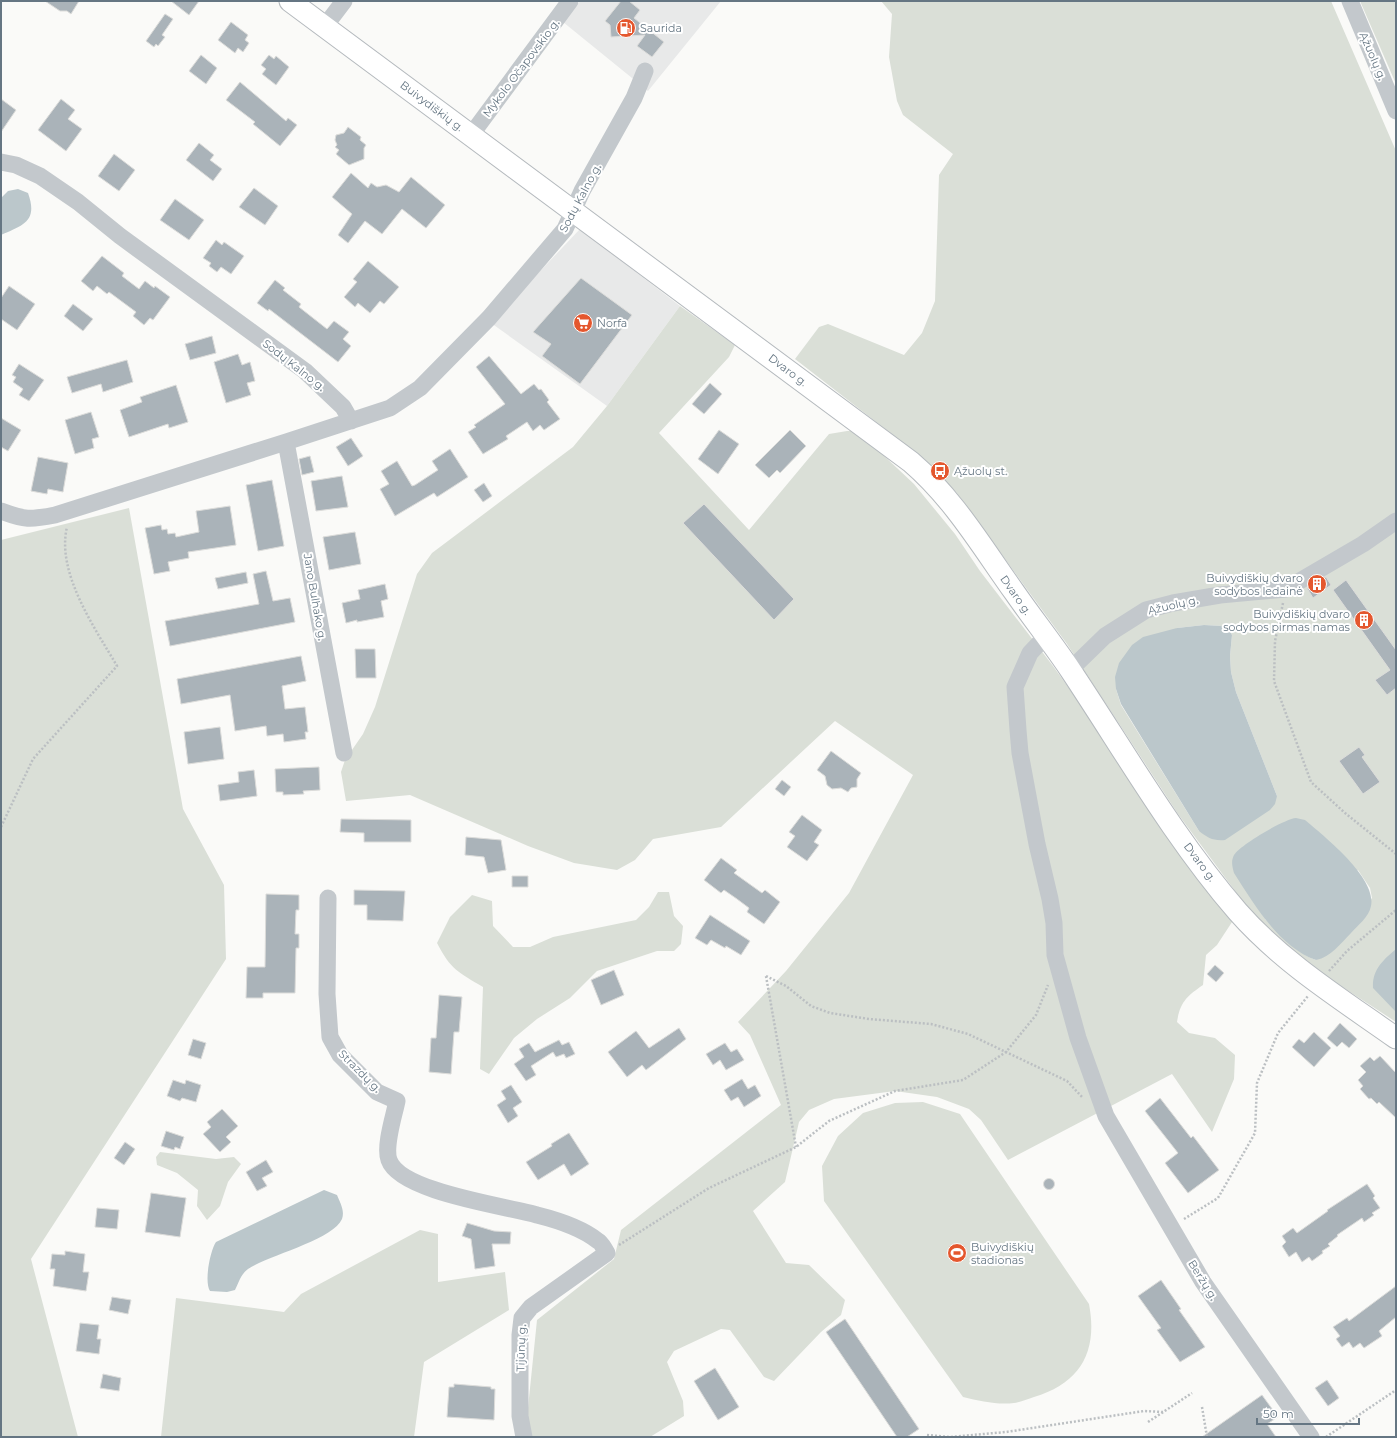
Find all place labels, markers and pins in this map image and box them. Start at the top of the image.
fuel station icon: Saurida [615,17,637,39]
place label: Saurida [640,21,682,35]
supermarket icon: Norfa [572,312,594,334]
place label: Norfa [597,316,627,330]
bus stop icon: Ąžuolų st. [929,460,951,482]
place label: Ąžuolų st. [954,464,1007,478]
place label: Buivydiškių dvaro sodybos ledainė [1206,571,1303,598]
building icon: Buivydiškių dvaro sodybos ledainė [1306,573,1328,595]
place label: Buivydiškių dvaro sodybos pirmas namas [1223,607,1351,634]
building icon: Buivydiškių dvaro sodybos pirmas namas [1353,609,1375,631]
place label: Buivydiškių stadionas [971,1240,1034,1267]
sports icon: Buivydiškių stadionas [946,1242,968,1264]

